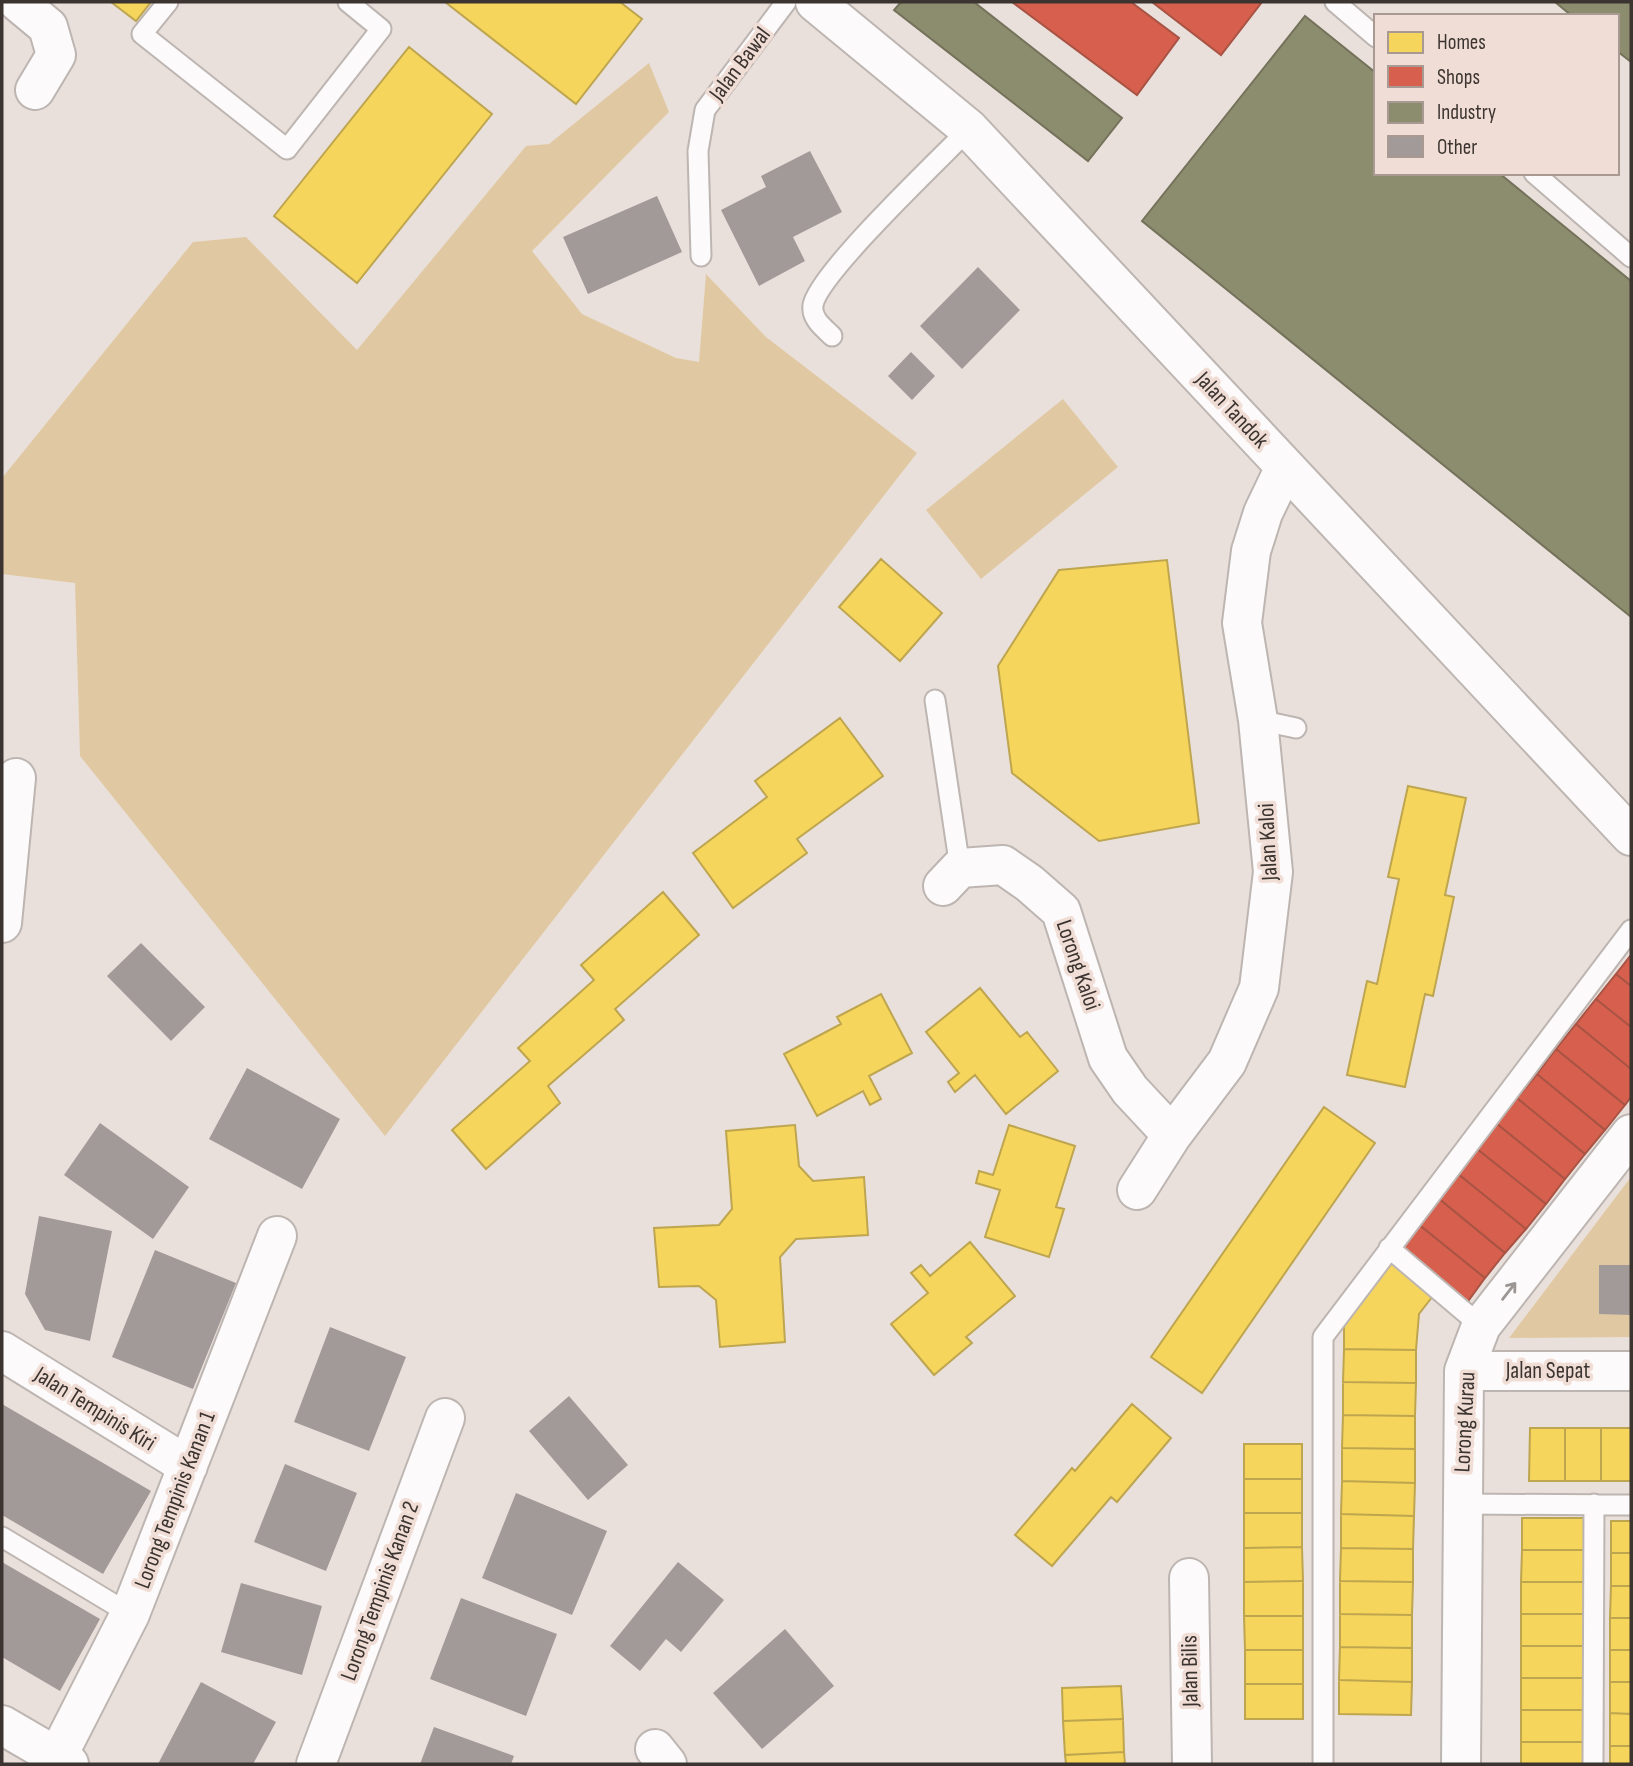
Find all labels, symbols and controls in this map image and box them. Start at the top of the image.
legend [1374,14,1619,175]
street label: Jalan Bawal [703,22,777,107]
text: Homes [1437,30,1486,55]
text: Shops [1437,65,1480,90]
text: Industry [1437,100,1496,125]
text: Other [1437,135,1477,160]
street label: Jalan Tandok [1189,365,1275,454]
street label: Jalan Kaloi [1252,803,1284,882]
street label: Lorong Kaloi [1050,916,1106,1014]
one-way arrow [1502,1282,1517,1300]
street label: Jalan Sepat [1505,1357,1590,1385]
street label: Jalan Tempinis Kiri [28,1360,161,1457]
street label: Lorong Kurau [1448,1371,1482,1473]
street label: Lorong Tempinis Kanan 1 [128,1408,222,1592]
street label: Lorong Tempinis Kanan 2 [335,1498,425,1684]
street label: Jalan Bilis [1175,1635,1205,1708]

